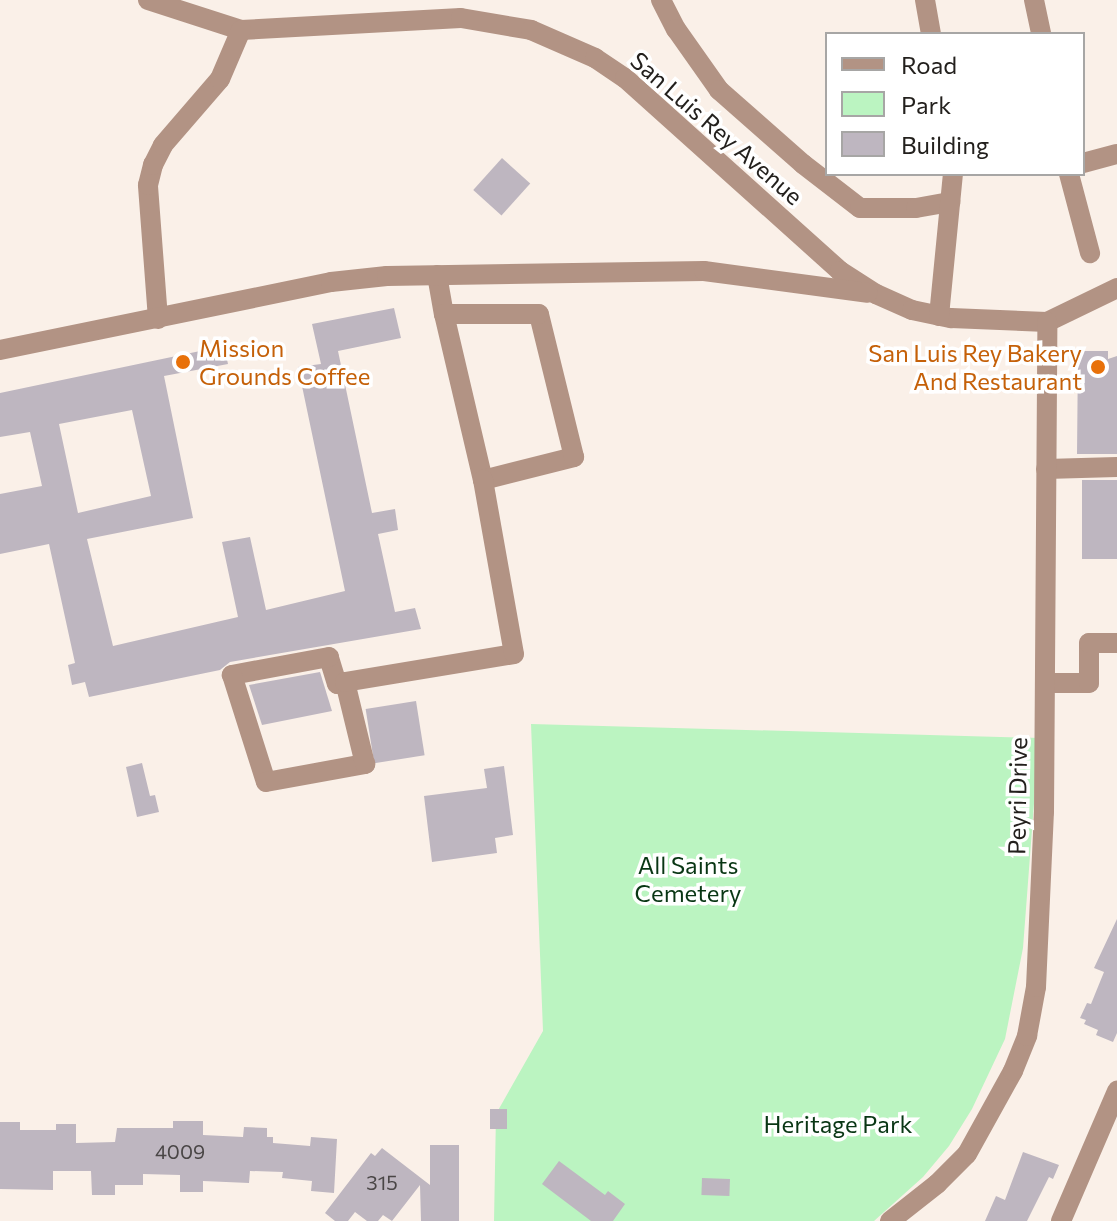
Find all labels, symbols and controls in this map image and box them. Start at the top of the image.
legend [825,32,1085,176]
street label: San Luis Rey Avenue [625,45,809,211]
text: Road [901,50,957,79]
text: Park [901,90,951,119]
text: Building [901,130,989,159]
place label: Mission Grounds Coffee [199,334,370,390]
place label: San Luis Rey Bakery And Restaurant [868,339,1082,395]
marker: Mission Grounds Coffee [174,353,192,371]
marker: San Luis Rey Bakery And Restaurant [1089,358,1107,376]
street label: Peyri Drive [1002,737,1032,855]
park label: All Saints Cemetery [635,851,741,907]
park label: Heritage Park [763,1110,913,1138]
house number: 4009 [155,1139,205,1163]
house number: 315 [366,1170,398,1194]

